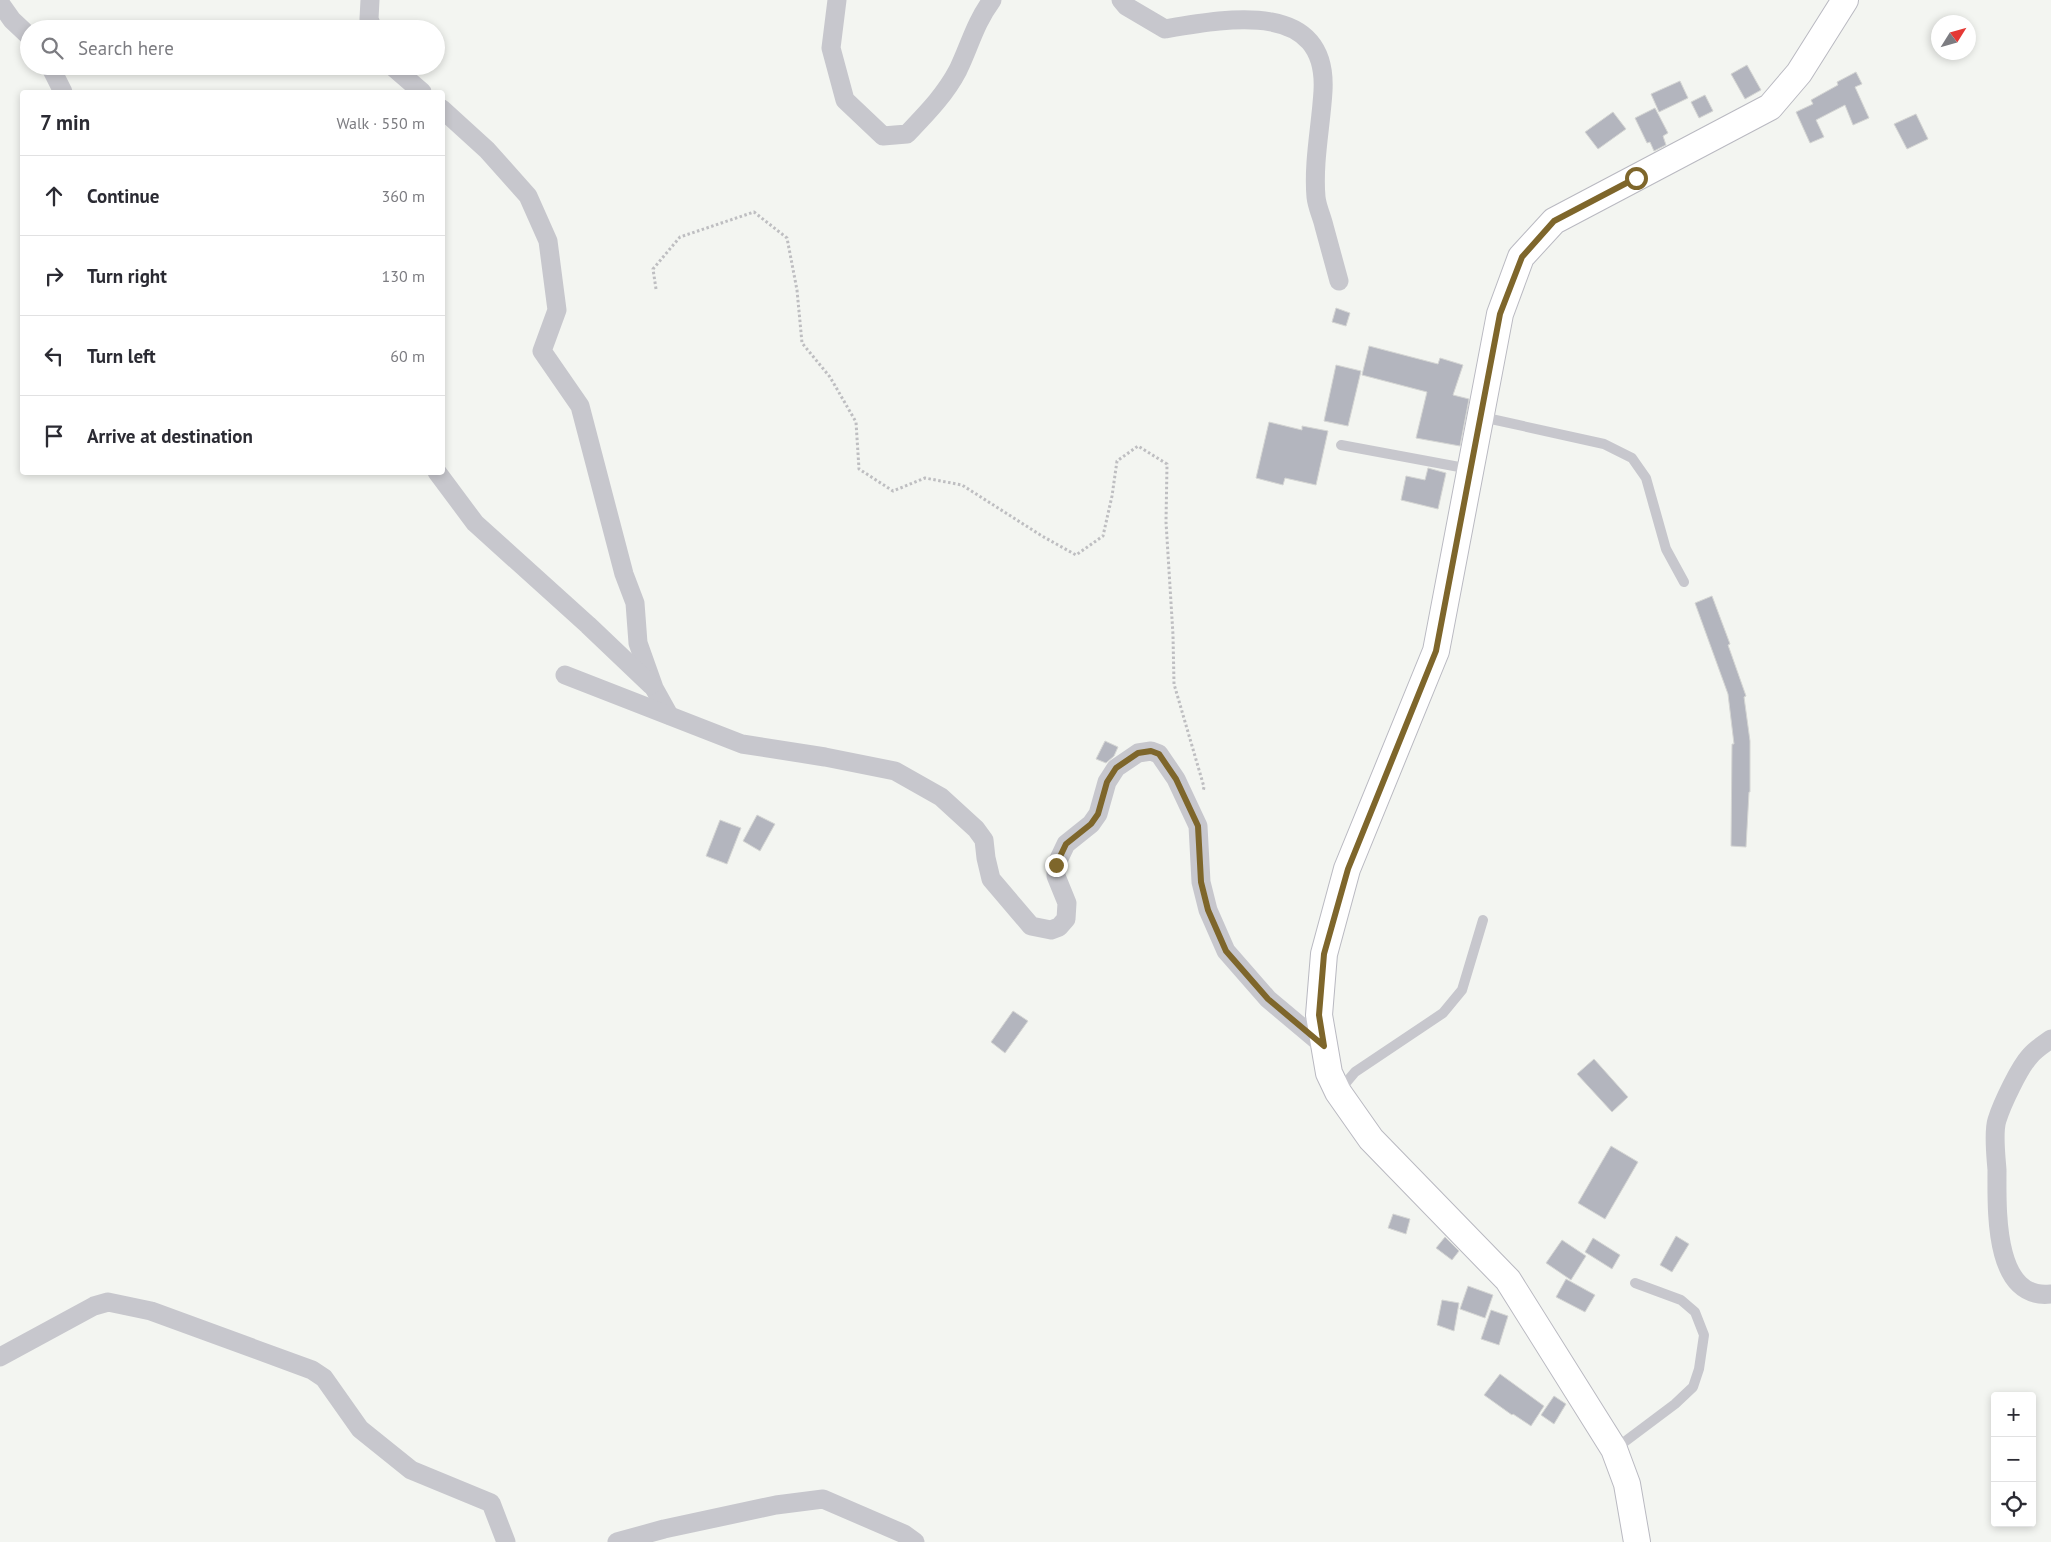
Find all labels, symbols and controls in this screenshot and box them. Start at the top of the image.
north arrow [1931,15,1976,60]
search box [20,20,445,75]
icon: search [38,34,66,62]
text: Search here [78,36,174,60]
text: 7 min [40,109,90,136]
text: Walk · 550 m [336,113,425,133]
route start [1625,167,1648,190]
icon: ahead [40,182,68,210]
text: Continue [87,184,159,208]
text: 360 m [382,186,425,206]
icon: right [40,262,68,290]
text: Turn right [87,264,167,288]
text: 130 m [382,266,425,286]
icon: left [40,342,68,370]
text: Turn left [87,344,156,368]
text: 60 m [390,346,425,366]
icon: arrive [40,422,68,450]
text: Arrive at destination [87,424,253,448]
route end [1045,854,1068,877]
map controls [1991,1392,2036,1527]
button: + [1991,1392,2036,1437]
button: − [1991,1437,2036,1482]
button: locate [1991,1482,2036,1527]

